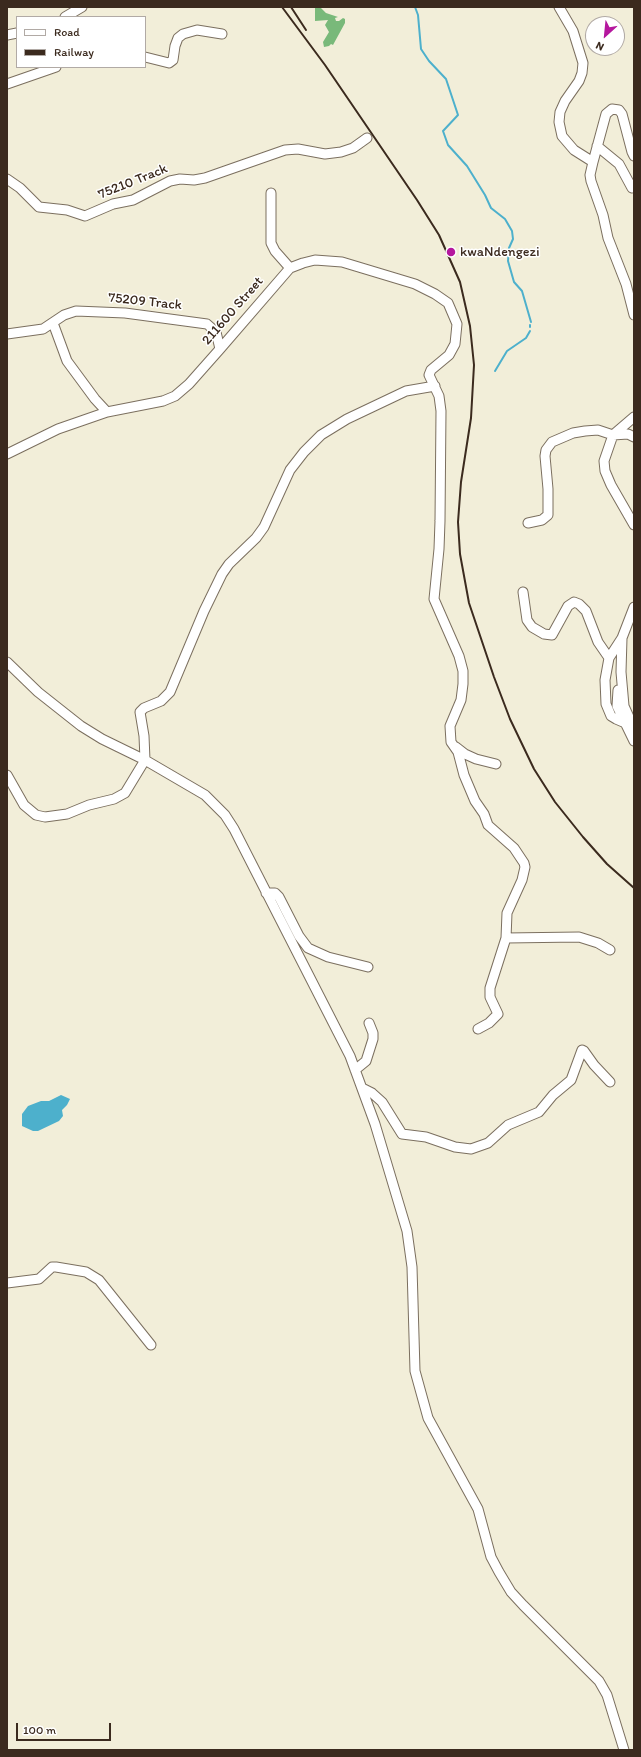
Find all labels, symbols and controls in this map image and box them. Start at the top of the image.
legend [16,16,146,68]
north arrow [585,16,625,56]
text: Road [54,25,80,39]
text: N [594,39,606,54]
text: Railway [54,45,94,59]
street label: 75210 Track [96,160,170,204]
place label: kwaNdengezi [460,244,540,260]
marker: kwaNdengezi [445,246,457,258]
street label: 211600 Street [199,273,267,349]
street label: 75209 Track [107,290,183,314]
scale bar [18,1715,113,1741]
text: 100 m [23,1723,56,1737]

